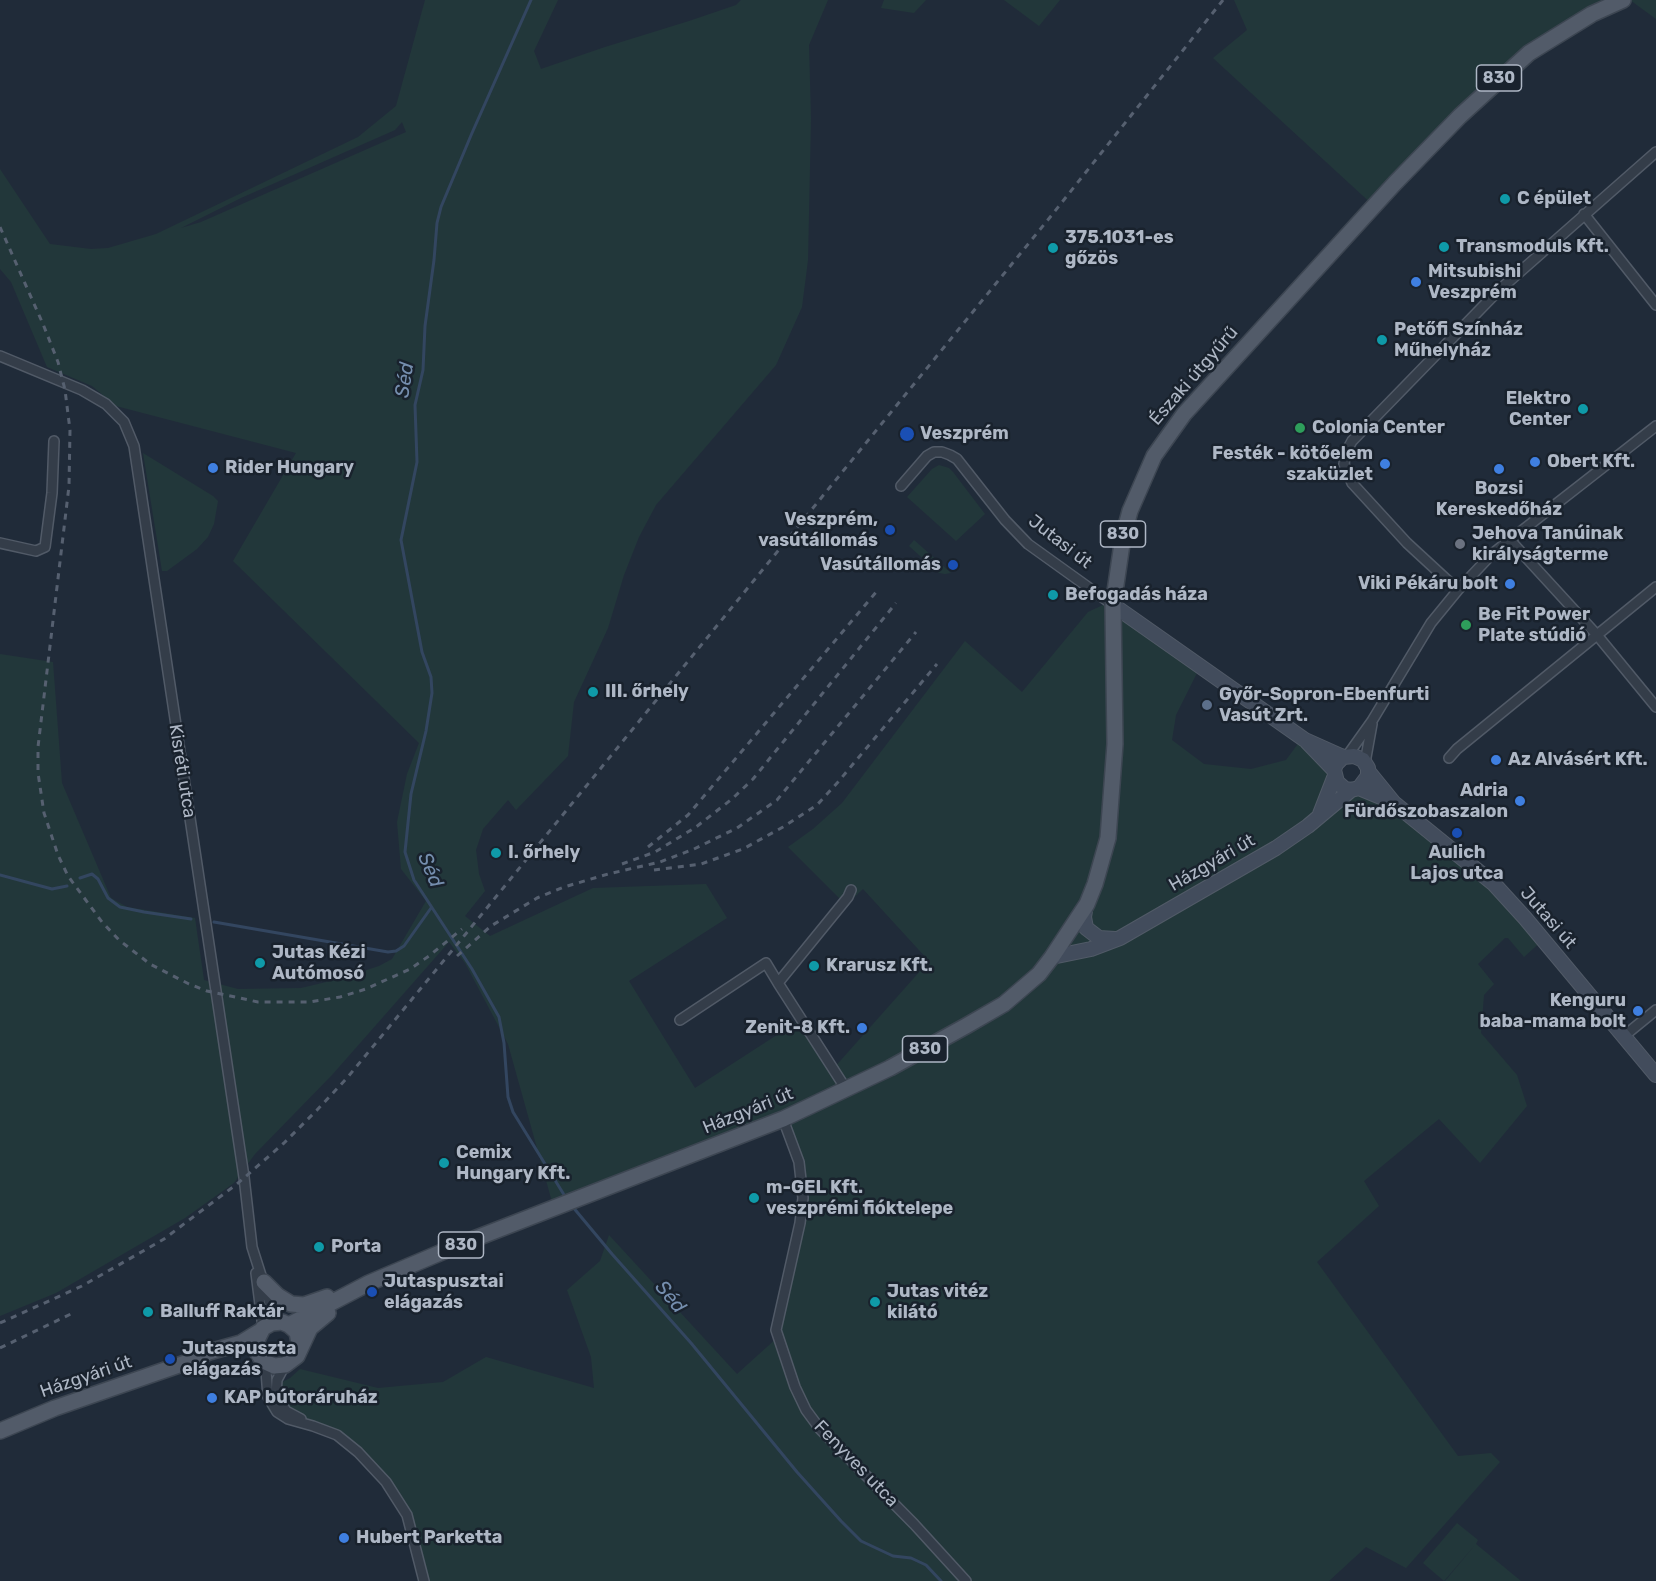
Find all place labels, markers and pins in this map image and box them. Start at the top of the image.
place label: C épület [1517,188,1591,210]
marker: C épület [1498,192,1512,206]
place label: 375.1031-es gőzös [1065,227,1174,270]
place label: Transmoduls Kft. [1456,236,1609,258]
marker: Transmoduls Kft. [1437,240,1451,254]
marker: 375.1031-es gőzös [1046,241,1060,255]
place label: Mitsubishi Veszprém [1428,261,1521,304]
marker: Mitsubishi Veszprém [1409,275,1423,289]
place label: Petőfi Színház Műhelyház [1394,319,1523,362]
marker: Petőfi Színház Műhelyház [1375,333,1389,347]
place label: Elektro Center [1506,388,1571,430]
marker: Elektro Center [1576,402,1590,416]
place label: Colonia Center [1312,417,1445,439]
marker: Colonia Center [1293,421,1307,435]
place label: Veszprém [920,423,1009,445]
marker: Veszprém [898,425,916,443]
place label: Festék - kötőelem szaküzlet [1212,443,1373,486]
place label: Obert Kft. [1547,451,1635,473]
marker: Obert Kft. [1528,455,1542,469]
place label: Rider Hungary [225,457,354,479]
marker: Festék - kötőelem szaküzlet [1378,457,1392,471]
marker: Rider Hungary [206,461,220,475]
marker: Bozsi Kereskedőház [1492,462,1506,476]
place label: Bozsi Kereskedőház [1436,478,1562,520]
place label: Veszprém, vasútállomás [758,509,878,552]
marker: Veszprém, vasútállomás [883,523,897,537]
place label: Jehova Tanúinak királyságterme [1472,523,1623,566]
marker: Jehova Tanúinak királyságterme [1453,537,1467,551]
place label: Vasútállomás [820,554,941,576]
marker: Vasútállomás [946,558,960,572]
place label: Viki Pékáru bolt [1358,573,1498,595]
marker: Viki Pékáru bolt [1503,577,1517,591]
place label: Befogadás háza [1065,584,1208,606]
marker: Befogadás háza [1046,588,1060,602]
place label: Be Fit Power Plate stúdió [1478,604,1590,646]
marker: Be Fit Power Plate stúdió [1459,618,1473,632]
place label: III. őrhely [605,681,689,703]
place label: Győr-Sopron-Ebenfurti Vasút Zrt. [1219,684,1429,726]
marker: III. őrhely [586,685,600,699]
marker: Győr-Sopron-Ebenfurti Vasút Zrt. [1200,698,1214,712]
place label: Az Alvásért Kft. [1508,749,1648,771]
marker: Az Alvásért Kft. [1489,753,1503,767]
place label: Adria Fürdőszobaszalon [1344,780,1508,822]
marker: Adria Fürdőszobaszalon [1513,794,1527,808]
marker: Aulich Lajos utca [1450,826,1464,840]
place label: I. őrhely [508,842,580,864]
place label: Aulich Lajos utca [1410,842,1504,884]
marker: I. őrhely [489,846,503,860]
place label: Jutas Kézi Autómosó [272,942,366,984]
place label: Krarusz Kft. [826,955,933,977]
marker: Jutas Kézi Autómosó [253,956,267,970]
marker: Krarusz Kft. [807,959,821,973]
place label: Kenguru baba-mama bolt [1479,990,1626,1032]
marker: Kenguru baba-mama bolt [1631,1004,1645,1018]
place label: Zenit-8 Kft. [745,1017,850,1039]
marker: Zenit-8 Kft. [855,1021,869,1035]
place label: Cemix Hungary Kft. [456,1142,570,1184]
marker: Cemix Hungary Kft. [437,1156,451,1170]
place label: m-GEL Kft. veszprémi fióktelepe [766,1177,953,1220]
marker: m-GEL Kft. veszprémi fióktelepe [747,1191,761,1205]
place label: Porta [331,1236,381,1258]
marker: Porta [312,1240,326,1254]
place label: Jutaspusztai elágazás [384,1271,504,1314]
place label: Jutas vitéz kilátó [887,1281,988,1324]
marker: Jutaspusztai elágazás [365,1285,379,1299]
marker: Jutas vitéz kilátó [868,1295,882,1309]
place label: Balluff Raktár [160,1301,284,1323]
marker: Balluff Raktár [141,1305,155,1319]
place label: Jutaspuszta elágazás [182,1338,296,1380]
marker: Jutaspuszta elágazás [163,1352,177,1366]
place label: KAP bútoráruház [224,1387,378,1409]
marker: KAP bútoráruház [205,1391,219,1405]
place label: Hubert Parketta [356,1527,502,1549]
marker: Hubert Parketta [337,1531,351,1545]

